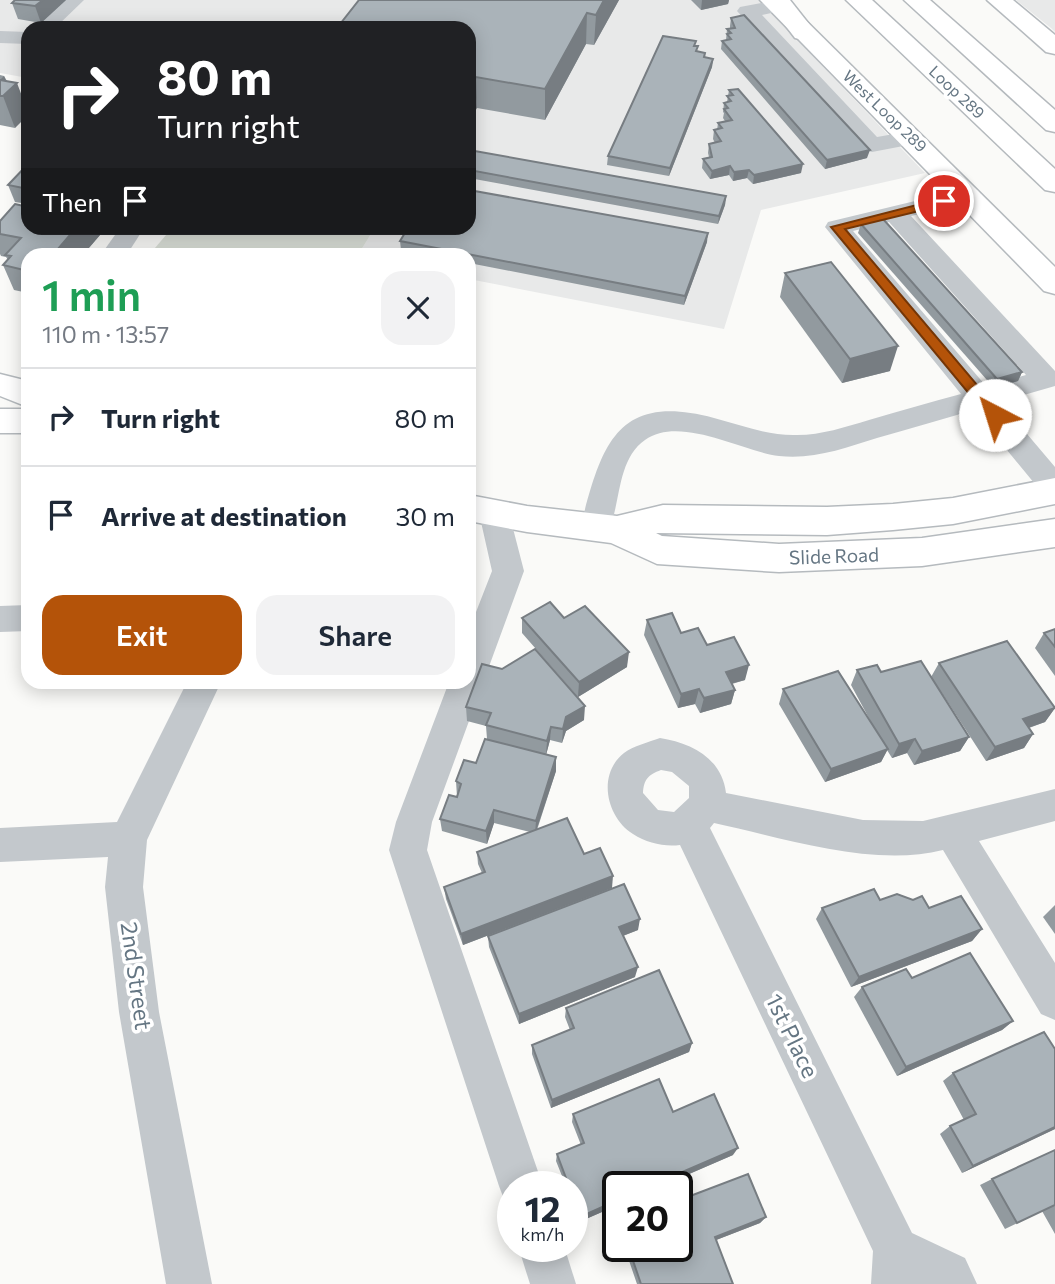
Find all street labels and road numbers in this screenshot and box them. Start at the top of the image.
street label: Loop 289 [926,61,989,122]
street label: West Loop 289 [839,66,931,156]
street label: Slide Road [789,542,879,569]
street label: 2nd Street [116,920,158,1032]
street label: 1st Place [761,989,825,1082]

